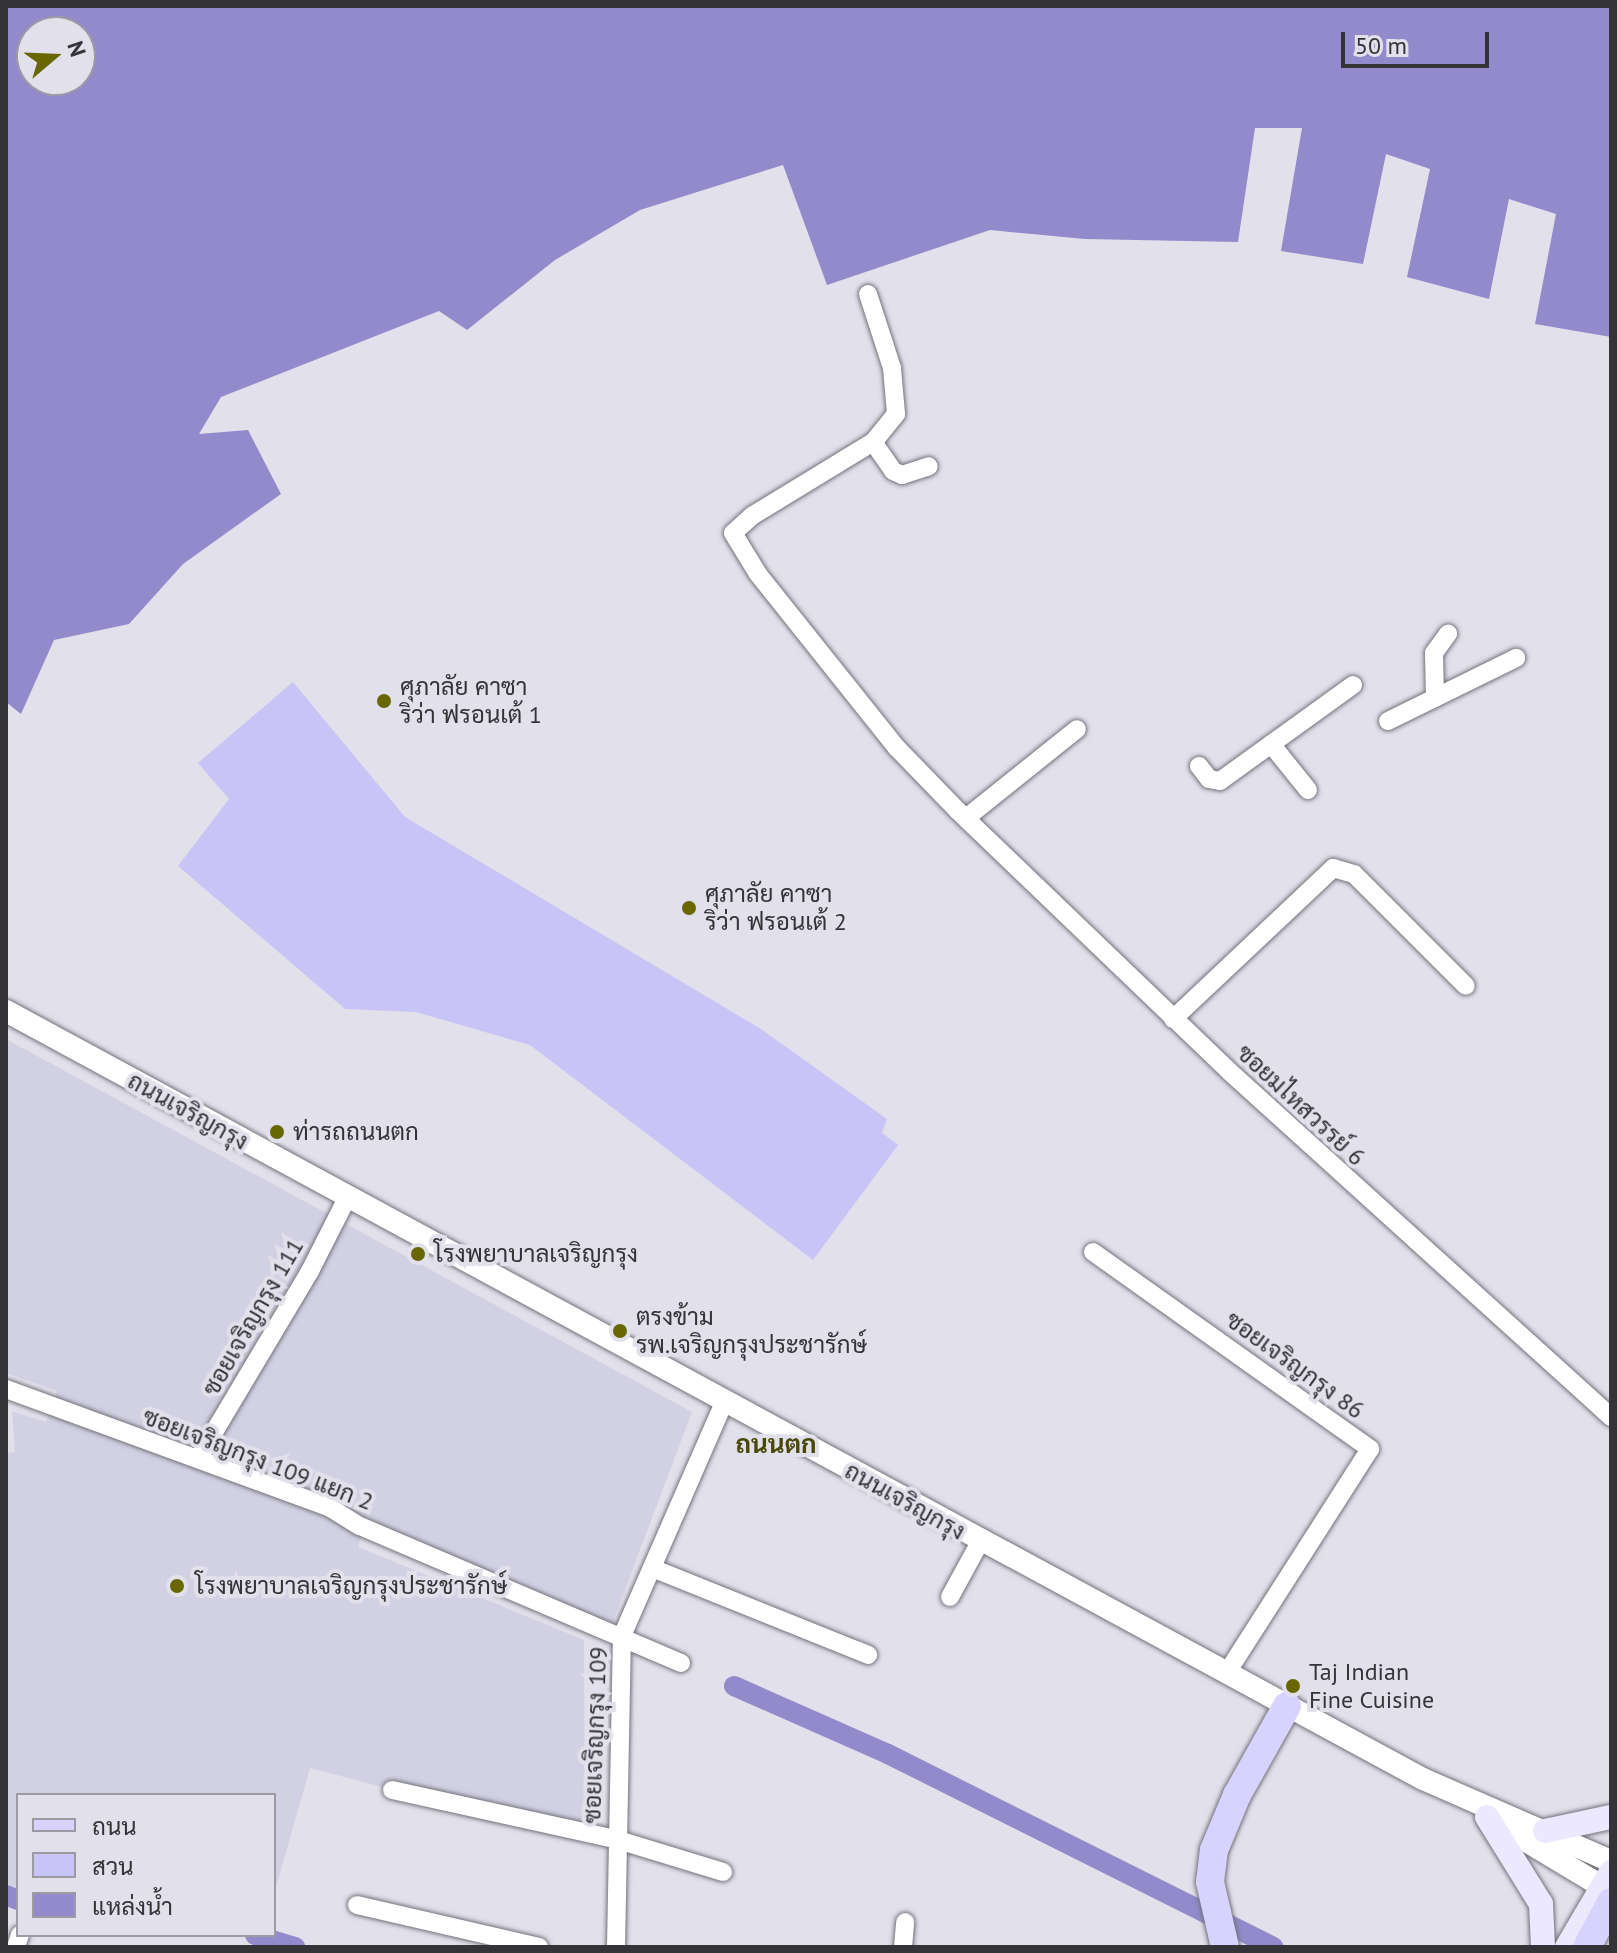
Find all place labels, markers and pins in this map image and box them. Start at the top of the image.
place label: ศุภาลัย คาซา ริว่า ฟรอนเต้ 1 [400,673,542,729]
marker: ศุภาลัย คาซา ริว่า ฟรอนเต้ 1 [375,692,393,710]
place label: ศุภาลัย คาซา ริว่า ฟรอนเต้ 2 [705,880,847,936]
marker: ศุภาลัย คาซา ริว่า ฟรอนเต้ 2 [680,899,698,917]
place label: ท่ารถถนนตก [293,1118,419,1146]
marker: ท่ารถถนนตก [268,1123,286,1141]
place label: โรงพยาบาลเจริญกรุง [434,1240,638,1268]
marker: โรงพยาบาลเจริญกรุง [409,1245,427,1263]
place label: ตรงข้าม รพ.เจริญกรุงประชารักษ์ [636,1303,867,1359]
marker: ตรงข้าม รพ.เจริญกรุงประชารักษ์ [611,1322,629,1340]
place label: โรงพยาบาลเจริญกรุงประชารักษ์ [195,1572,507,1600]
marker: โรงพยาบาลเจริญกรุงประชารักษ์ [166,1575,188,1597]
place label: Taj Indian Fine Cuisine [1309,1658,1434,1714]
marker: Taj Indian Fine Cuisine [1284,1677,1302,1695]

